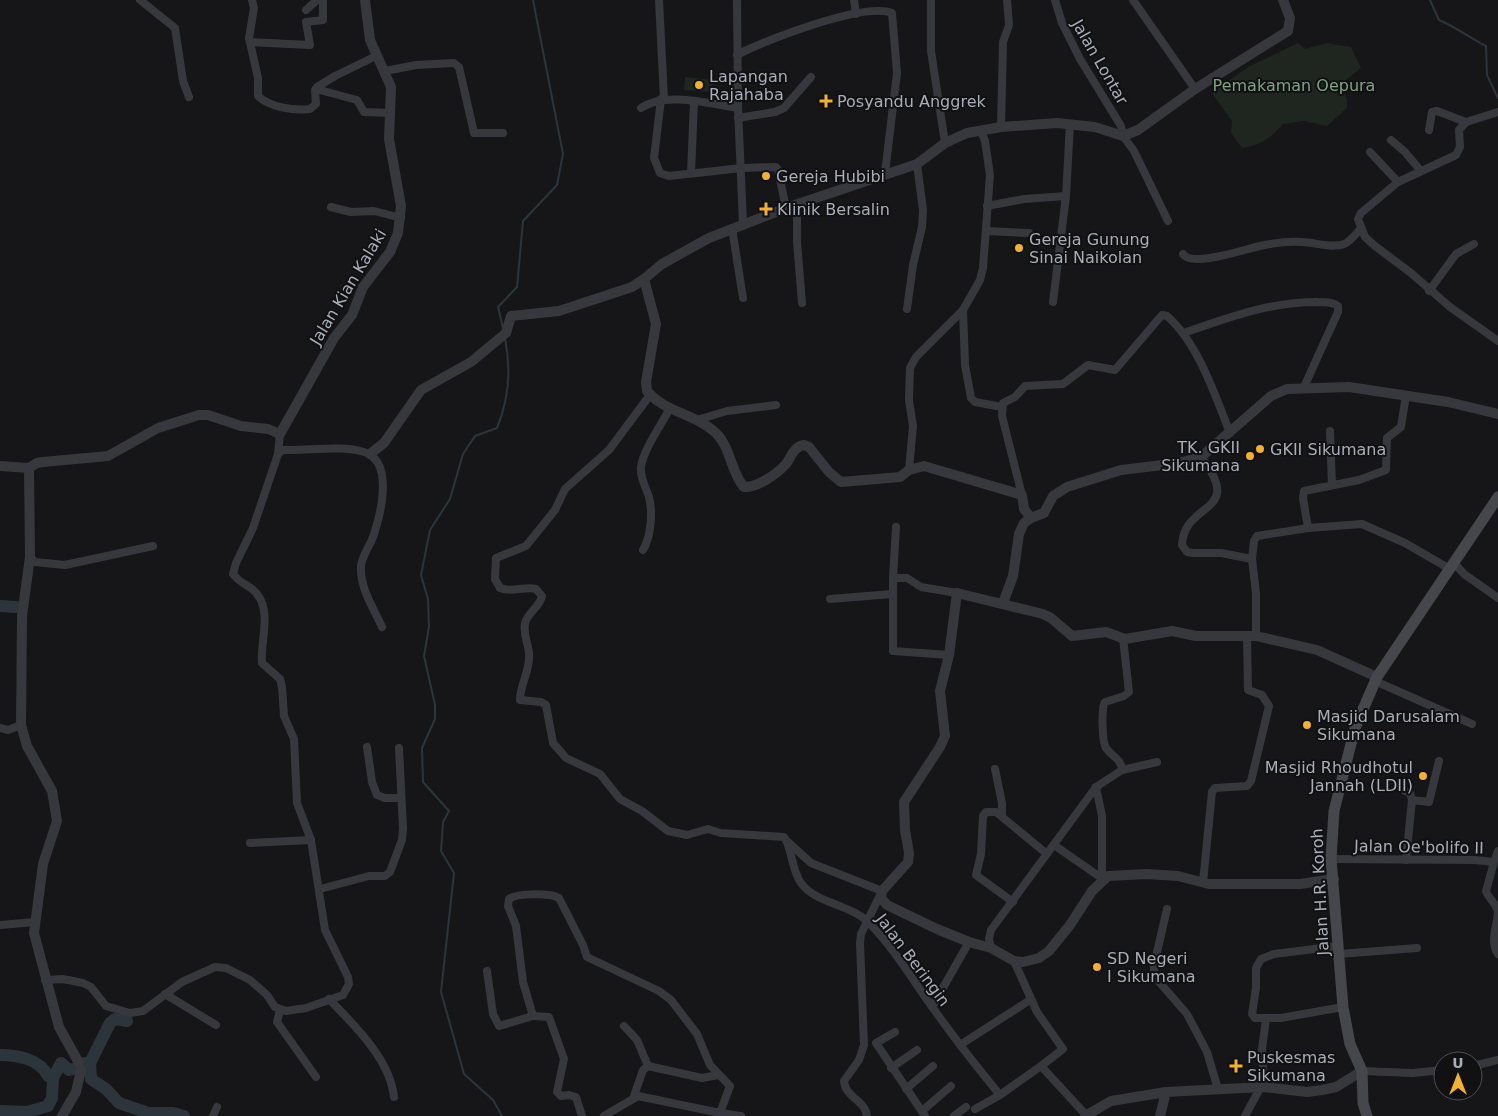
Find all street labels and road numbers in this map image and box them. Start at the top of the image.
street label: Jalan Lontar [1067,15,1132,108]
street label: Jalan Kian Kalaki [305,226,390,349]
street label: Jalan H.R. Koroh [1307,828,1333,957]
street label: Jalan Oe'bolifo II [1353,836,1484,858]
street label: Jalan Beringin [871,909,954,1010]

